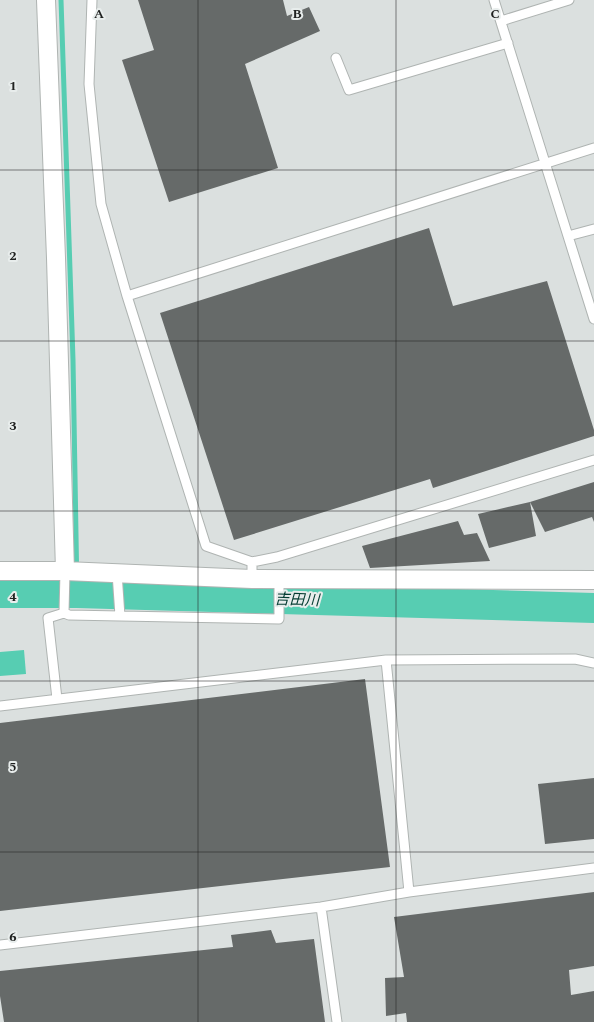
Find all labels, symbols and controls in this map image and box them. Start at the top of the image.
text: A [94,4,104,24]
text: B [292,4,302,24]
text: C [490,4,500,24]
text: 1 [9,76,17,96]
text: 2 [9,246,17,266]
text: 3 [9,416,17,436]
text: 4 [9,587,17,607]
water label: 吉田川 [274,588,322,612]
text: 5 [9,757,17,777]
text: 6 [9,927,17,947]

